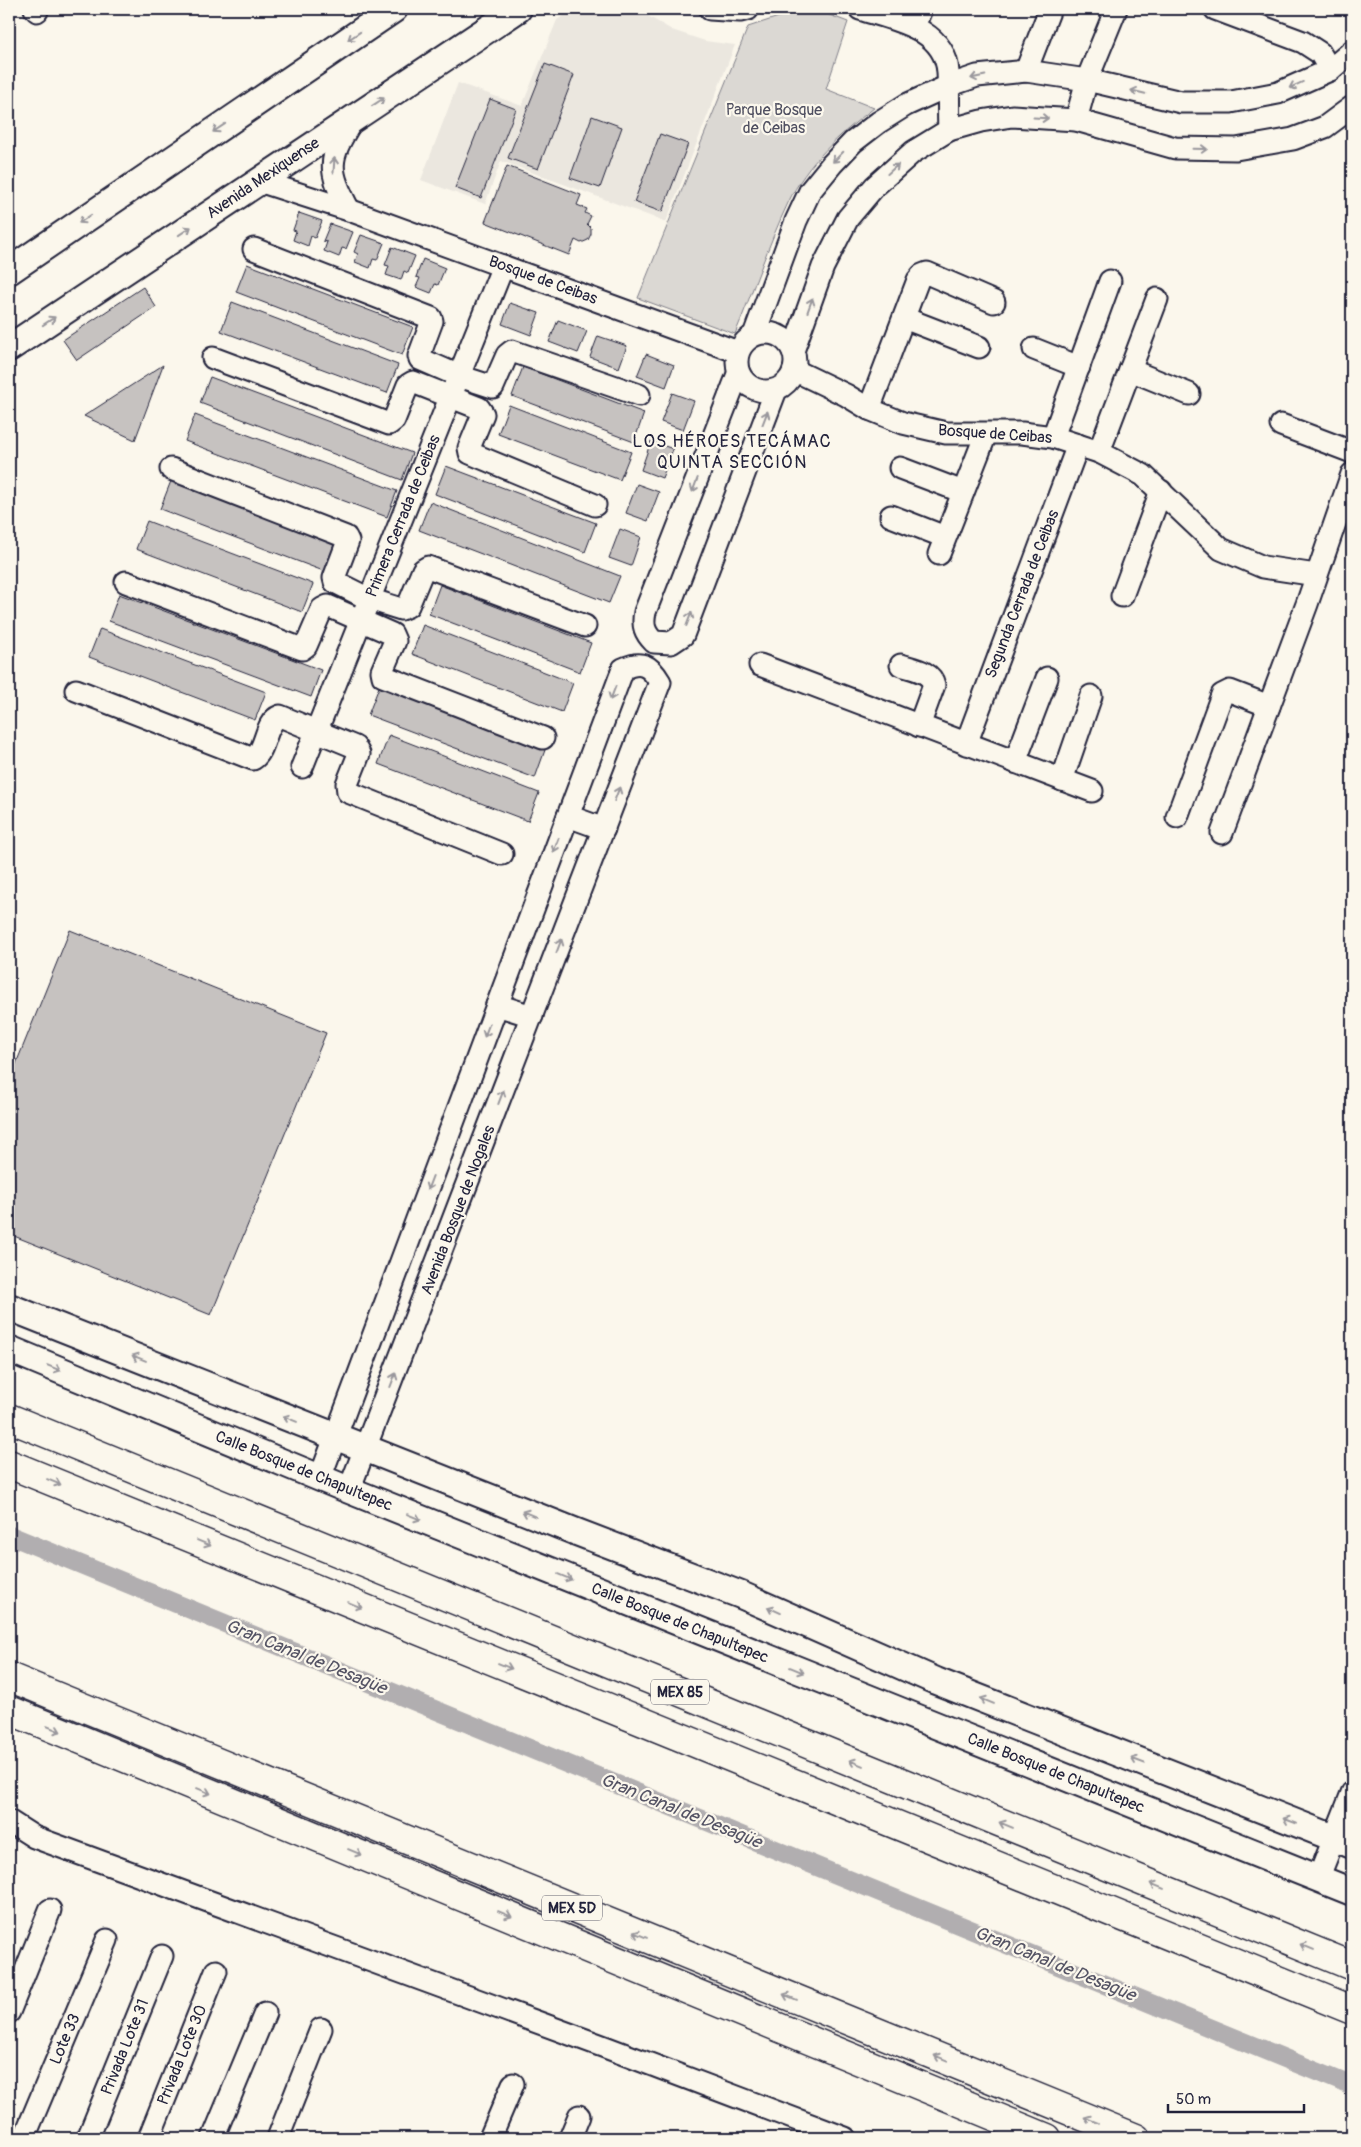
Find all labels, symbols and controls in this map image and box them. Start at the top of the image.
one-way arrow [347,31,361,41]
one-way arrow [970,73,986,82]
one-way arrow [1289,80,1304,90]
one-way arrow [1130,87,1146,96]
one-way arrow [371,97,385,107]
park label: Parque Bosque de Ceibas [726,100,822,138]
one-way arrow [1033,113,1049,122]
one-way arrow [212,123,226,133]
street label: Avenida Mexiquense [203,133,323,223]
one-way arrow [1192,144,1208,153]
one-way arrow [833,150,845,162]
one-way arrow [330,157,339,173]
one-way arrow [887,163,900,175]
one-way arrow [78,214,92,224]
one-way arrow [177,226,191,236]
street label: Bosque de Ceibas [486,251,600,309]
one-way arrow [806,298,815,314]
one-way arrow [42,316,56,326]
one-way arrow [761,411,770,426]
street label: Bosque de Ceibas [937,420,1053,448]
district label: LOS HÉROES TECÁMAC QUINTA SECCIÓN [632,430,832,474]
street label: Primera Cerrada de Ceibas [361,432,445,600]
one-way arrow [690,477,699,492]
street label: Segunda Cerrada de Ceibas [981,507,1063,681]
one-way arrow [685,611,694,627]
one-way arrow [608,685,617,701]
one-way arrow [613,787,622,802]
one-way arrow [551,837,560,853]
one-way arrow [555,939,564,954]
one-way arrow [482,1022,491,1038]
one-way arrow [497,1090,506,1106]
street label: Avenida Bosque de Nogales [416,1123,500,1297]
one-way arrow [425,1174,434,1190]
one-way arrow [131,1353,146,1362]
one-way arrow [46,1364,61,1373]
one-way arrow [388,1373,398,1388]
one-way arrow [282,1413,297,1422]
street label: Calle Bosque de Chapultepec [212,1426,396,1516]
one-way arrow [46,1478,61,1487]
one-way arrow [522,1508,537,1518]
one-way arrow [406,1512,421,1522]
one-way arrow [197,1540,212,1549]
one-way arrow [557,1573,572,1582]
street label: Calle Bosque de Chapultepec [588,1578,772,1668]
one-way arrow [347,1600,362,1610]
one-way arrow [767,1604,782,1614]
water label: Gran Canal de Desagüe [222,1614,392,1701]
one-way arrow [498,1662,513,1671]
one-way arrow [789,1666,805,1675]
road number: MEX 85 [651,1680,709,1704]
one-way arrow [980,1696,995,1706]
one-way arrow [46,1725,61,1734]
street label: Calle Bosque de Chapultepec [964,1728,1148,1818]
one-way arrow [1131,1756,1147,1765]
one-way arrow [849,1758,864,1767]
water label: Gran Canal de Desagüe [597,1768,767,1855]
one-way arrow [196,1786,211,1796]
one-way arrow [1282,1815,1297,1824]
one-way arrow [999,1819,1014,1829]
one-way arrow [347,1849,362,1858]
one-way arrow [1150,1881,1165,1890]
road number: MEX 5D [542,1896,602,1920]
one-way arrow [497,1910,512,1919]
water label: Gran Canal de Desagüe [971,1921,1141,2008]
one-way arrow [633,1930,648,1940]
one-way arrow [1300,1942,1315,1952]
one-way arrow [783,1991,798,2001]
street label: Privada Lote 31 [97,1996,153,2098]
street label: Privada Lote 30 [153,2002,211,2108]
street label: Lote 33 [45,2011,85,2067]
one-way arrow [934,2053,949,2063]
scale bar [1168,2082,1305,2114]
text: 50 m [1176,2090,1211,2109]
one-way arrow [1084,2114,1099,2124]

